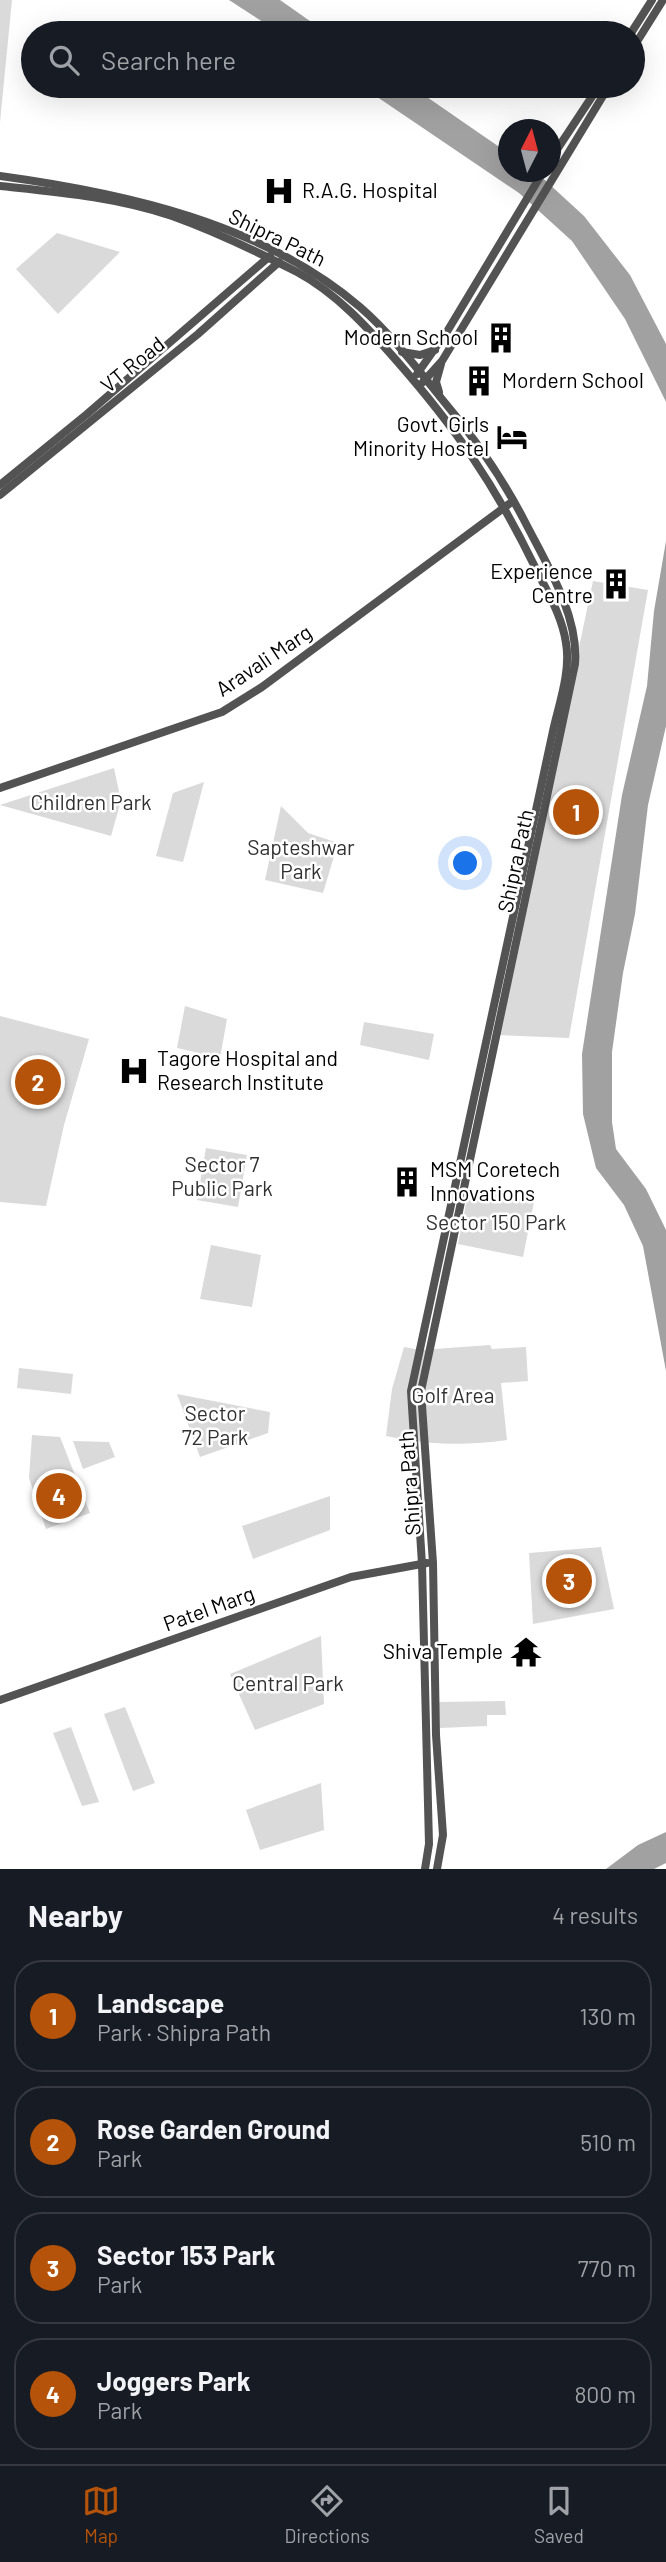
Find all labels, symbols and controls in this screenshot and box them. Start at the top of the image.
search box [21,21,645,98]
icon: search [45,41,83,79]
text: Search here [101,44,236,75]
north arrow [498,119,561,182]
hospital icon: R.A.G. Hospital [262,174,296,208]
place label: R.A.G. Hospital [302,177,437,202]
street label: Shipra Path [225,202,330,271]
building icon: Modern School [484,321,518,355]
place label: Modern School [344,324,478,349]
street label: VT Road [95,331,169,397]
building icon: Mordern School [462,364,496,398]
place label: Mordern School [502,367,644,392]
place label: Govt. Girls Minority Hostel [353,411,489,460]
hotel icon: Govt. Girls Minority Hostel [495,420,529,454]
place label: Experience Centre [490,558,593,607]
building icon: Experience Centre [599,567,633,601]
street label: Aravali Marg [210,619,316,701]
pin: 1 [553,786,599,838]
park label: Children Park [30,789,152,814]
street label: Shipra Path [491,807,538,915]
park label: Sapteshwar Park [247,834,355,883]
your location [448,846,482,880]
place label: Tagore Hospital and Research Institute [157,1045,338,1094]
hospital icon: Tagore Hospital and Research Institute [117,1054,151,1088]
pin: 2 [15,1056,61,1108]
park label: Sector 7 Public Park [171,1151,273,1200]
place label: MSM Coretech Innovations [430,1156,560,1205]
building icon: MSM Coretech Innovations [390,1165,424,1199]
park label: Sector 150 Park [426,1209,566,1234]
park label: Golf Area [412,1382,494,1407]
park label: Sector 72 Park [182,1400,248,1449]
street label: Shipra Path [392,1430,425,1536]
pin: 4 [36,1470,82,1522]
pin: 3 [546,1555,592,1607]
street label: Patel Marg [160,1580,257,1636]
temple icon: Shiva Temple [509,1635,543,1669]
place label: Shiva Temple [383,1638,503,1663]
park label: Central Park [232,1670,344,1695]
text: Nearby [28,1897,123,1933]
text: 4 results [552,1901,638,1929]
text: Landscape [97,1987,224,2018]
text: 1 [49,2002,57,2030]
text: 130 m [579,2002,636,2030]
text: Park · Shipra Path [97,2018,271,2046]
text: Rose Garden Ground [97,2113,330,2144]
text: 2 [47,2128,59,2156]
text: 510 m [580,2128,636,2156]
text: Park [97,2144,142,2172]
text: Sector 153 Park [97,2239,275,2270]
text: 3 [47,2254,59,2282]
text: 770 m [578,2254,636,2282]
text: Park [97,2270,142,2298]
text: Joggers Park [97,2365,251,2396]
text: 4 [46,2380,60,2408]
text: 800 m [574,2380,636,2408]
text: Park [97,2396,142,2424]
tab: Map [82,2482,120,2547]
tab: Directions [285,2482,370,2547]
tab: Saved [534,2482,584,2547]

